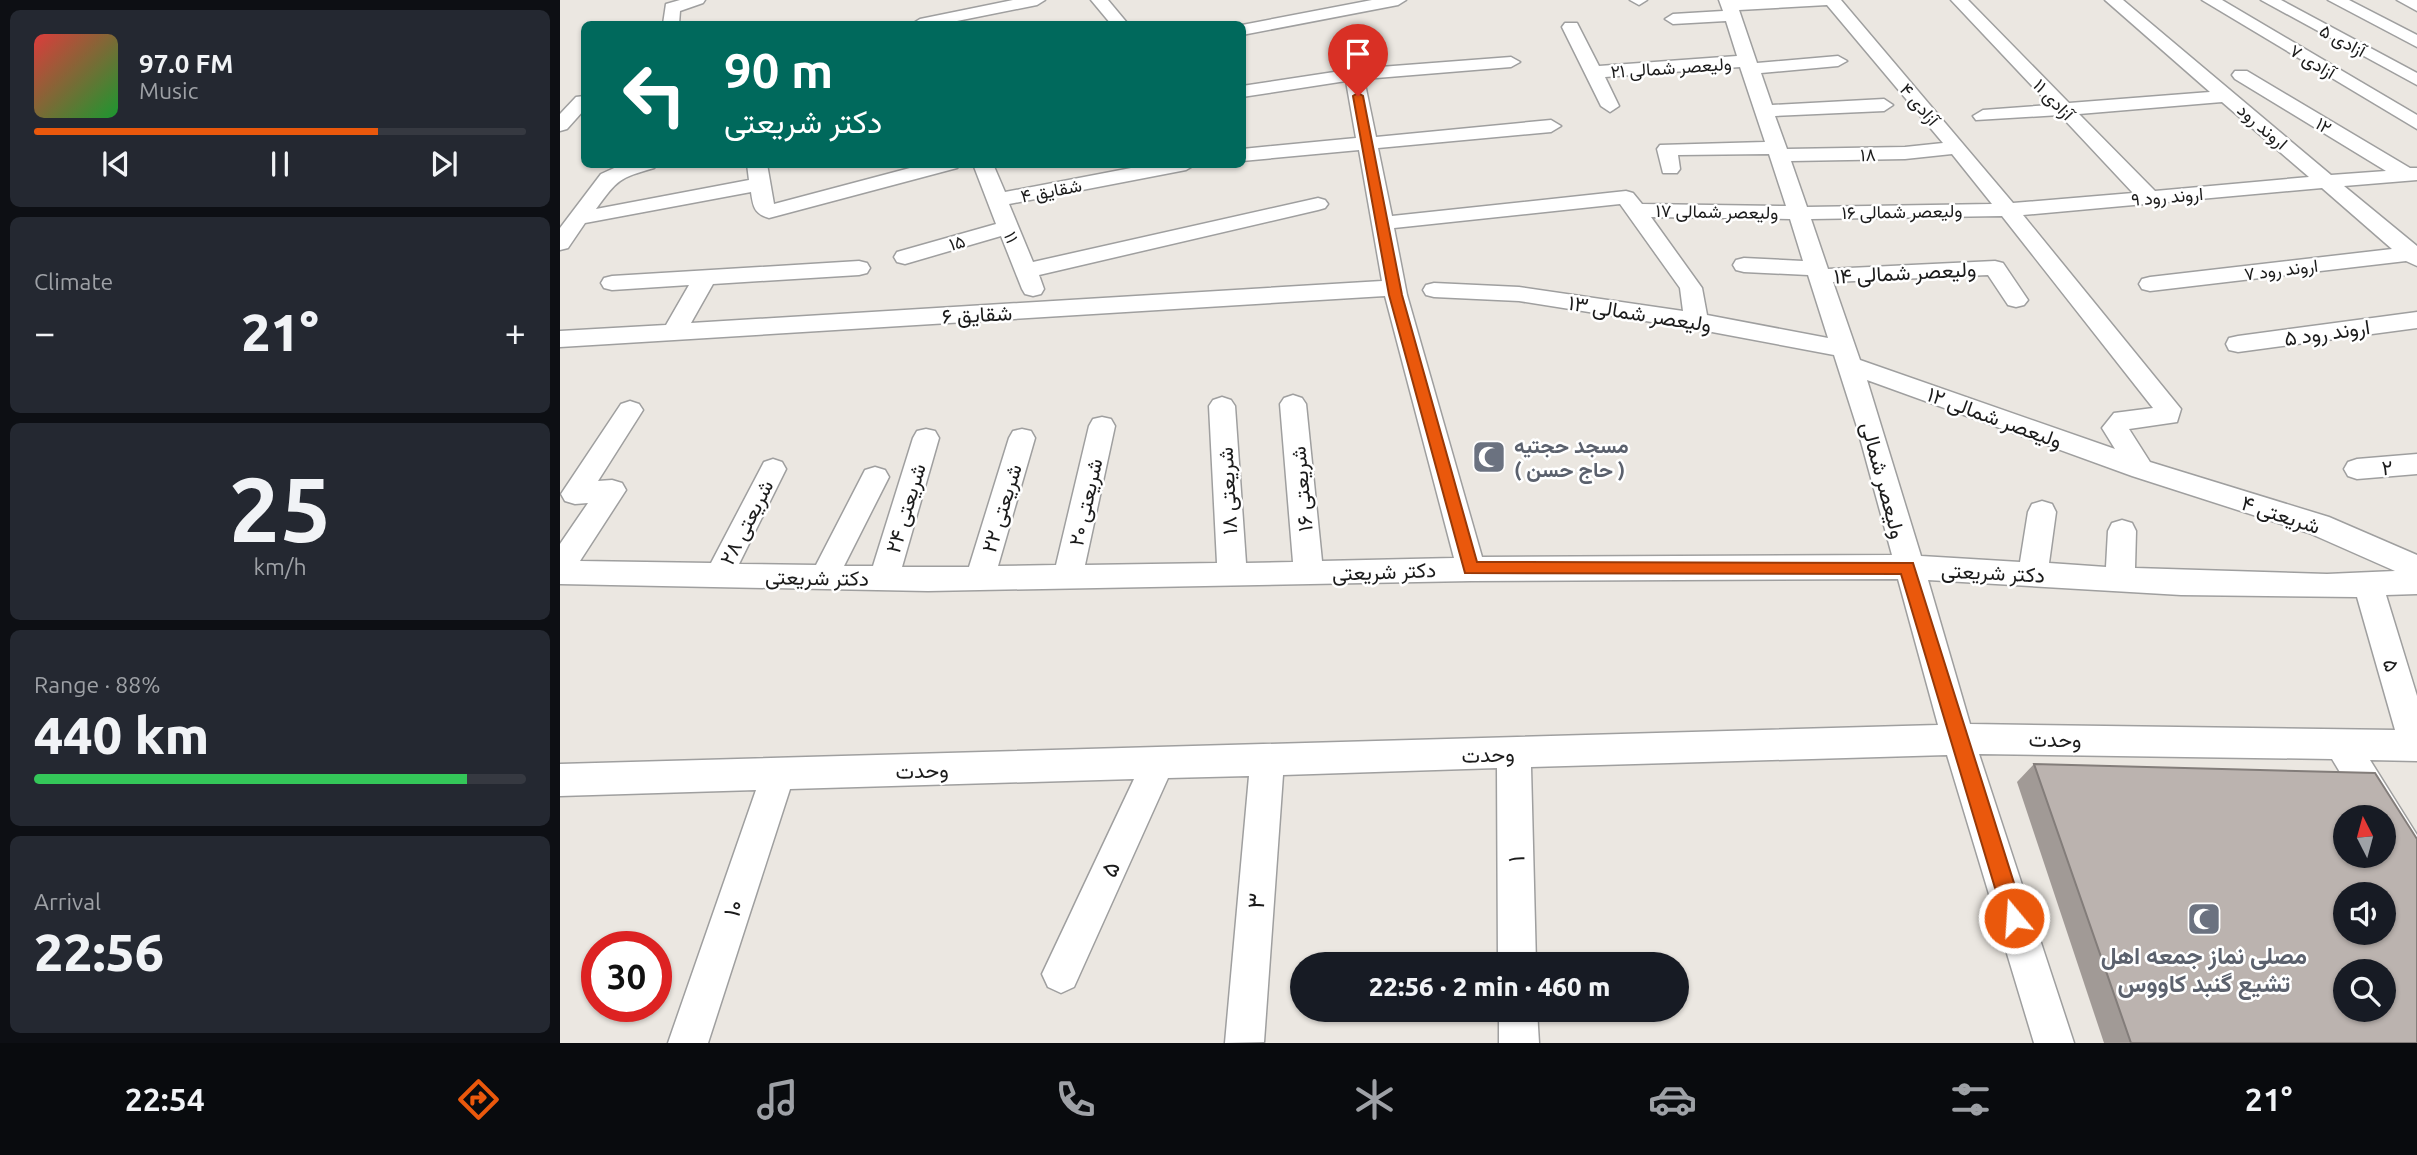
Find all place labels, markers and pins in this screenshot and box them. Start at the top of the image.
pin [1328,24,1388,96]
place label: مسجد حجتیه ( حاج حسن ) [1514,433,1629,484]
mosque icon: مسجد حجتیه ( حاج حسن ) [1470,438,1508,476]
mosque icon: مصلی نماز جمعه اهل تشیع گنبد کاووس [2185,900,2223,938]
place label: مصلی نماز جمعه اهل تشیع گنبد کاووس [2101,942,2307,1001]

